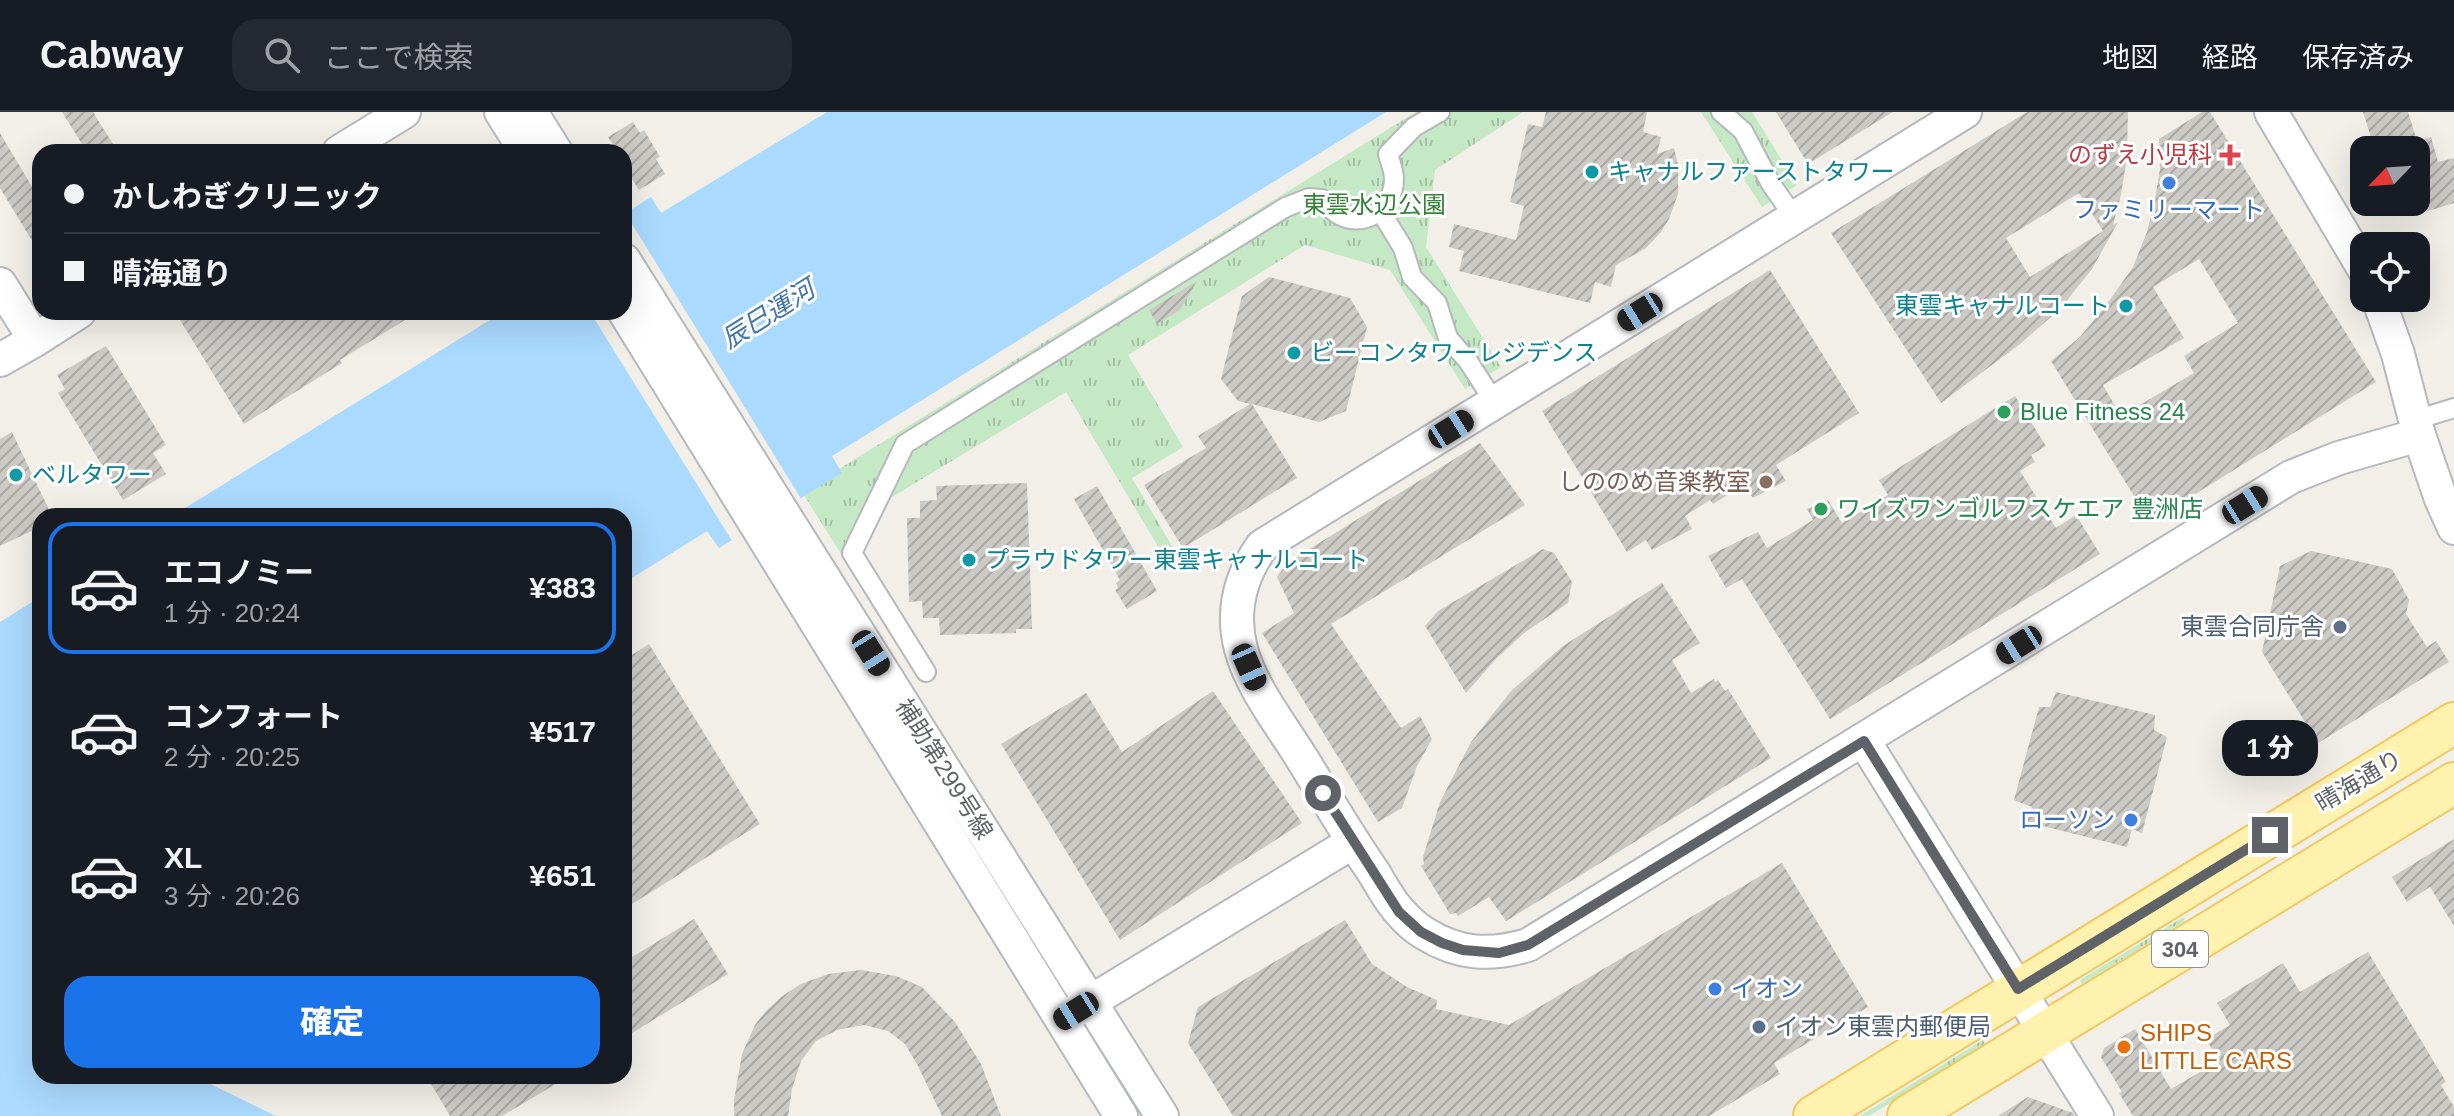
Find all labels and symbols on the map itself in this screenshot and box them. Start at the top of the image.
north arrow [2350,136,2430,216]
place label: のずえ小児科 [2068,141,2212,168]
marker: のずえ小児科 [2219,144,2241,166]
place label: キャナルファーストタワー [1608,158,1895,185]
marker: キャナルファーストタワー [1583,163,1601,181]
marker: ファミリーマート [2160,174,2178,192]
park label: 東雲水辺公園 [1302,191,1446,218]
place label: ファミリーマート [2073,196,2265,223]
water label: 辰巳運河 [716,271,824,354]
car [1613,289,1667,335]
place label: 東雲キャナルコート [1894,292,2110,319]
marker: 東雲キャナルコート [2117,297,2135,315]
place label: ビーコンタワーレジデンス [1310,339,1598,366]
marker: ビーコンタワーレジデンス [1285,344,1303,362]
place label: Blue Fitness 24 [2020,398,2185,425]
marker: Blue Fitness 24 [1995,403,2013,421]
car [1424,406,1478,452]
place label: ベルタワー [32,461,152,488]
marker: ベルタワー [7,466,25,484]
place label: しののめ音楽教室 [1558,468,1750,495]
marker: しののめ音楽教室 [1757,473,1775,491]
car [2218,482,2272,528]
place label: ワイズワンゴルフスケエア 豊洲店 [1837,495,2203,522]
marker: ワイズワンゴルフスケエア 豊洲店 [1812,500,1830,518]
place label: プラウドタワー東雲キャナルコート [985,546,1369,573]
marker: プラウドタワー東雲キャナルコート [960,551,978,569]
place label: 東雲合同庁舎 [2180,613,2324,640]
marker: 東雲合同庁舎 [2331,618,2349,636]
car [1992,622,2046,668]
car [848,626,894,680]
car [1228,640,1270,694]
street label: 補助第299号線 [891,694,998,844]
callout: 1 分 [2222,719,2318,775]
street label: 晴海通り [2311,744,2407,817]
route start [1305,775,1341,811]
place label: ローソン [2019,806,2115,833]
marker: ローソン [2122,811,2140,829]
route end [2252,817,2288,853]
road number: 304 [2152,931,2208,967]
place label: イオン [1731,975,1803,1002]
marker: イオン [1706,980,1724,998]
car [1049,988,1103,1034]
place label: イオン東雲内郵便局 [1775,1013,1991,1040]
marker: イオン東雲内郵便局 [1750,1018,1768,1036]
place label: SHIPS LITTLE CARS [2140,1019,2292,1074]
marker: SHIPS LITTLE CARS [2115,1038,2133,1056]

